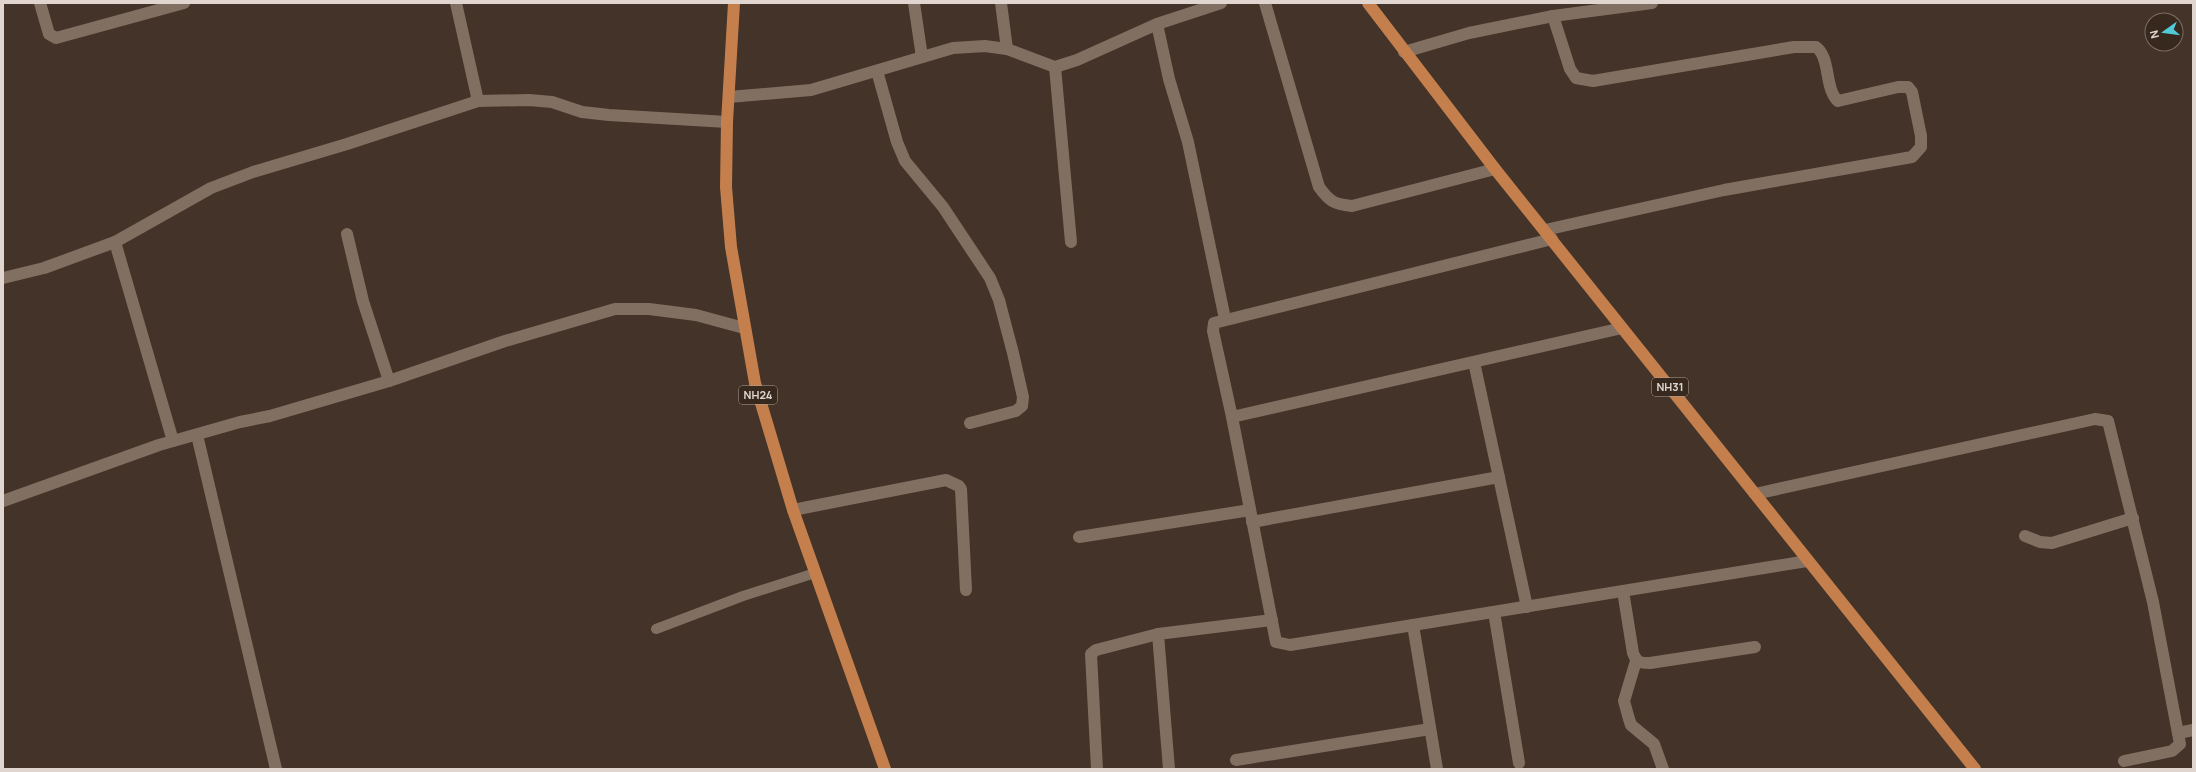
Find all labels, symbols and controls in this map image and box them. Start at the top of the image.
north arrow [2144,12,2184,52]
text: N [2146,29,2162,40]
road number: NH31 [1652,378,1688,396]
road number: NH24 [739,386,777,404]

